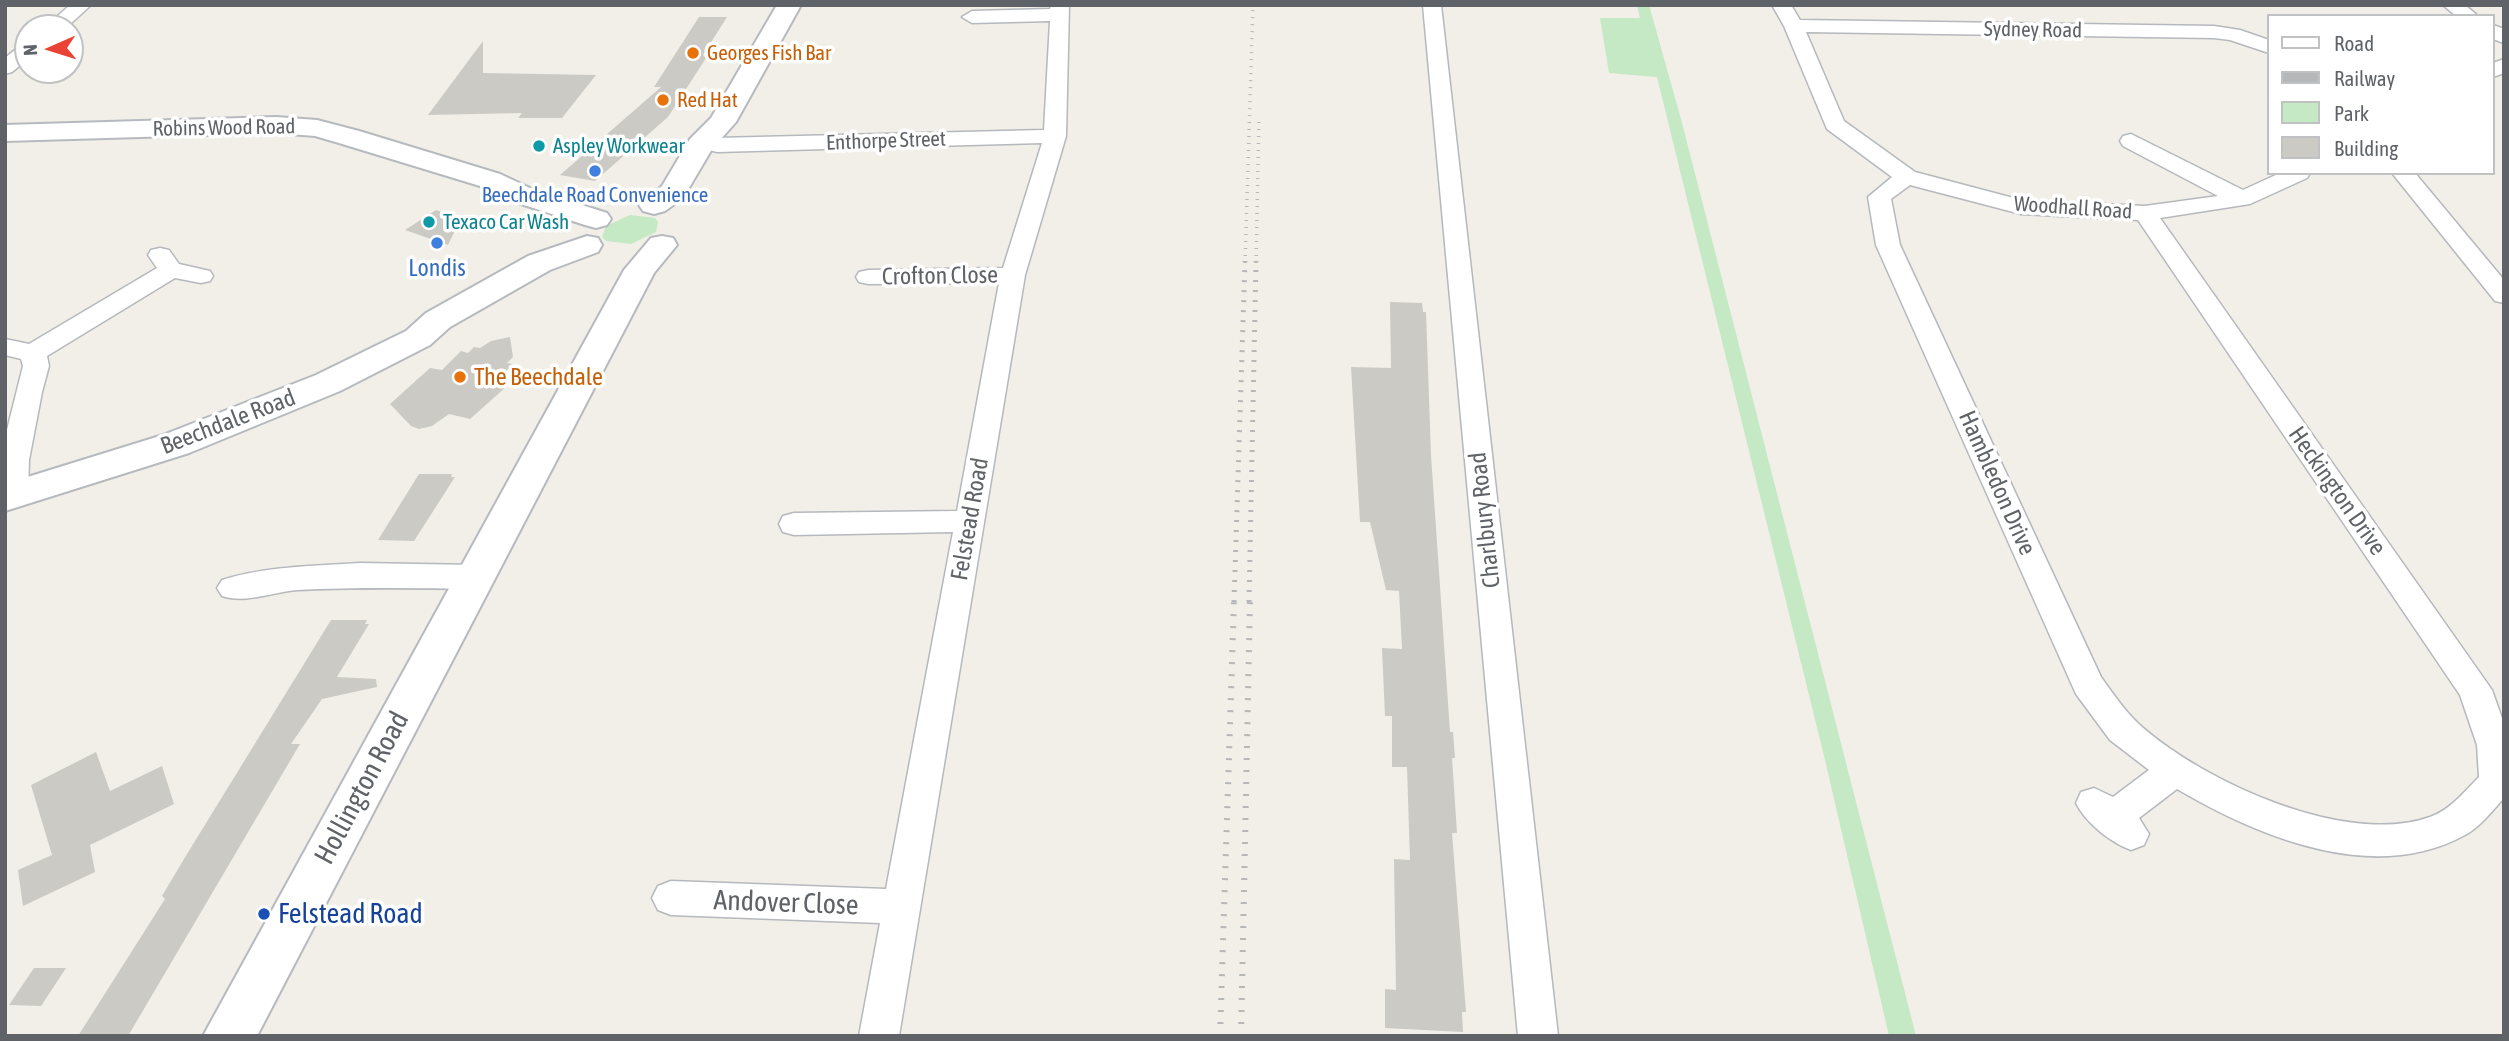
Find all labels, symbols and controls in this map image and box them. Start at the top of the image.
north arrow [14,14,84,84]
legend [2268,14,2495,175]
street label: Sydney Road [1984,17,2082,43]
text: Road [2334,31,2374,55]
place label: Georges Fish Bar [707,40,831,66]
text: N [19,44,41,56]
marker: Georges Fish Bar [685,45,701,61]
text: Railway [2334,66,2395,90]
place label: Red Hat [677,87,738,113]
marker: Red Hat [655,92,671,108]
text: Park [2334,101,2369,125]
street label: Robins Wood Road [152,114,296,142]
street label: Enthorpe Street [826,126,946,156]
place label: Aspley Workwear [553,133,685,159]
text: Building [2334,136,2398,160]
marker: Aspley Workwear [531,138,547,154]
marker: Beechdale Road Convenience [587,163,603,179]
place label: Beechdale Road Convenience [482,182,708,208]
street label: Woodhall Road [2013,191,2133,225]
place label: Texaco Car Wash [443,209,569,235]
marker: Texaco Car Wash [421,214,437,230]
marker: Londis [429,235,445,251]
place label: Londis [408,254,466,282]
street label: Crofton Close [882,261,998,291]
place label: The Beechdale [474,363,603,391]
marker: The Beechdale [452,369,468,385]
street label: Beechdale Road [157,383,299,461]
street label: Hambledon Drive [1952,406,2042,560]
street label: Heckington Drive [2282,421,2392,561]
street label: Charlbury Road [1464,451,1506,589]
street label: Felstead Road [945,455,995,583]
street label: Hollington Road [308,706,416,870]
street label: Andover Close [713,884,859,922]
place label: Felstead Road [278,897,423,931]
marker: Felstead Road [256,906,272,922]

